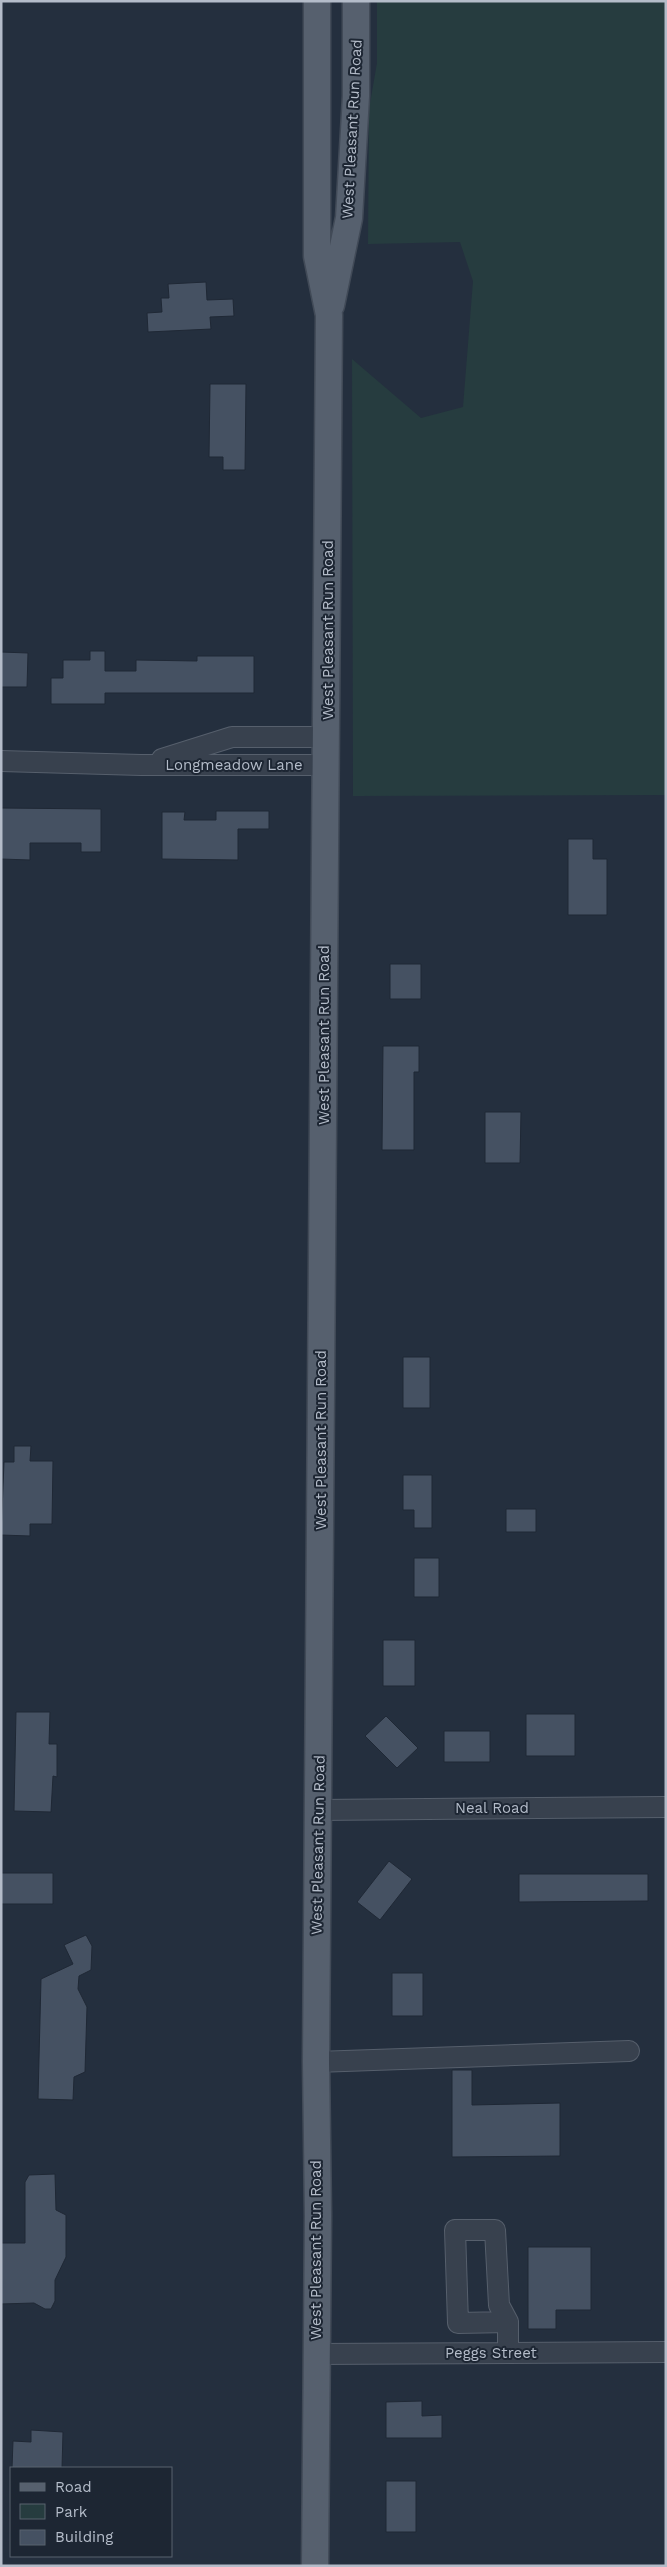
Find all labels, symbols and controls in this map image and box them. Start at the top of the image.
street label: West Pleasant Run Road [338,39,366,219]
street label: West Pleasant Run Road [319,540,337,720]
street label: Longmeadow Lane [165,756,303,774]
street label: West Pleasant Run Road [315,945,333,1125]
street label: West Pleasant Run Road [312,1350,330,1530]
street label: West Pleasant Run Road [307,1755,329,1935]
street label: Neal Road [455,1799,529,1817]
street label: West Pleasant Run Road [307,2160,325,2340]
street label: Peggs Street [445,2344,538,2362]
legend [10,2467,172,2557]
text: Road [55,2478,92,2496]
text: Park [55,2503,88,2521]
text: Building [55,2528,113,2546]

